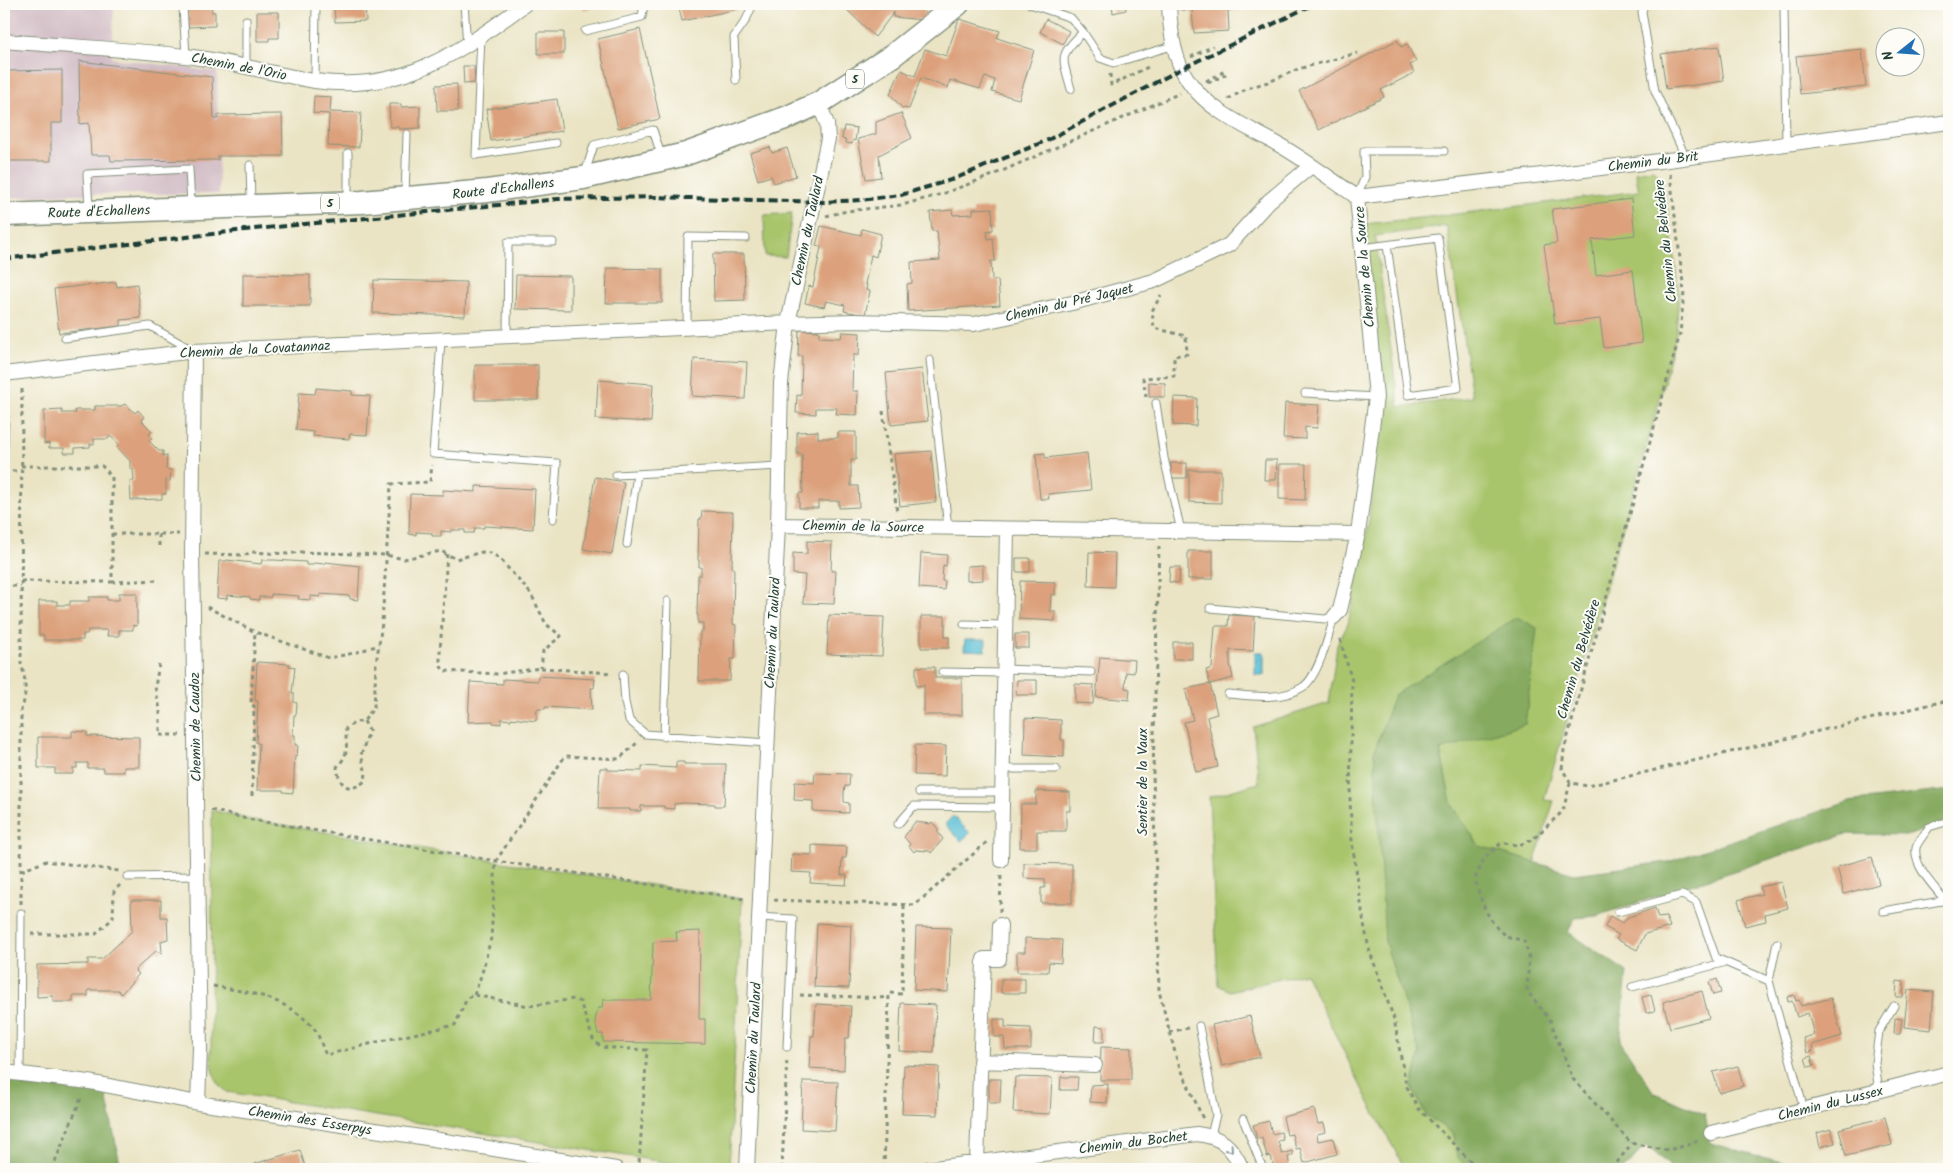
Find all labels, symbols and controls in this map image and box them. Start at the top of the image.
north arrow [1876,28,1926,78]
street label: Chemin de l'Orio [189,47,289,87]
text: N [1877,48,1900,63]
road number: 5 [846,70,864,88]
street label: Chemin du Brit [1606,145,1700,178]
street label: Route d'Echallens [451,172,555,206]
street label: Chemin du Taulard [786,173,831,288]
street label: Chemin du Belvédère [1649,177,1683,304]
road number: 5 [321,194,339,212]
street label: Route d'Echallens [47,199,151,225]
street label: Chemin de la Source [1349,205,1381,329]
street label: Chemin du Pré Jaquet [1003,277,1136,328]
street label: Chemin de la Covatannaz [179,335,331,365]
street label: Chemin de la Source [802,515,925,539]
street label: Chemin du Taulard [759,576,787,689]
street label: Chemin du Belvédère [1551,596,1607,722]
street label: Chemin de Caudoz [184,672,208,782]
street label: Sentier de la Vaux [1132,727,1154,836]
street label: Chemin du Taulard [740,981,768,1094]
street label: Chemin du Lussex [1775,1080,1886,1128]
street label: Chemin des Esserpys [246,1100,373,1142]
street label: Chemin du Bochet [1077,1125,1190,1161]
one-way arrow [1224,1144,1233,1153]

